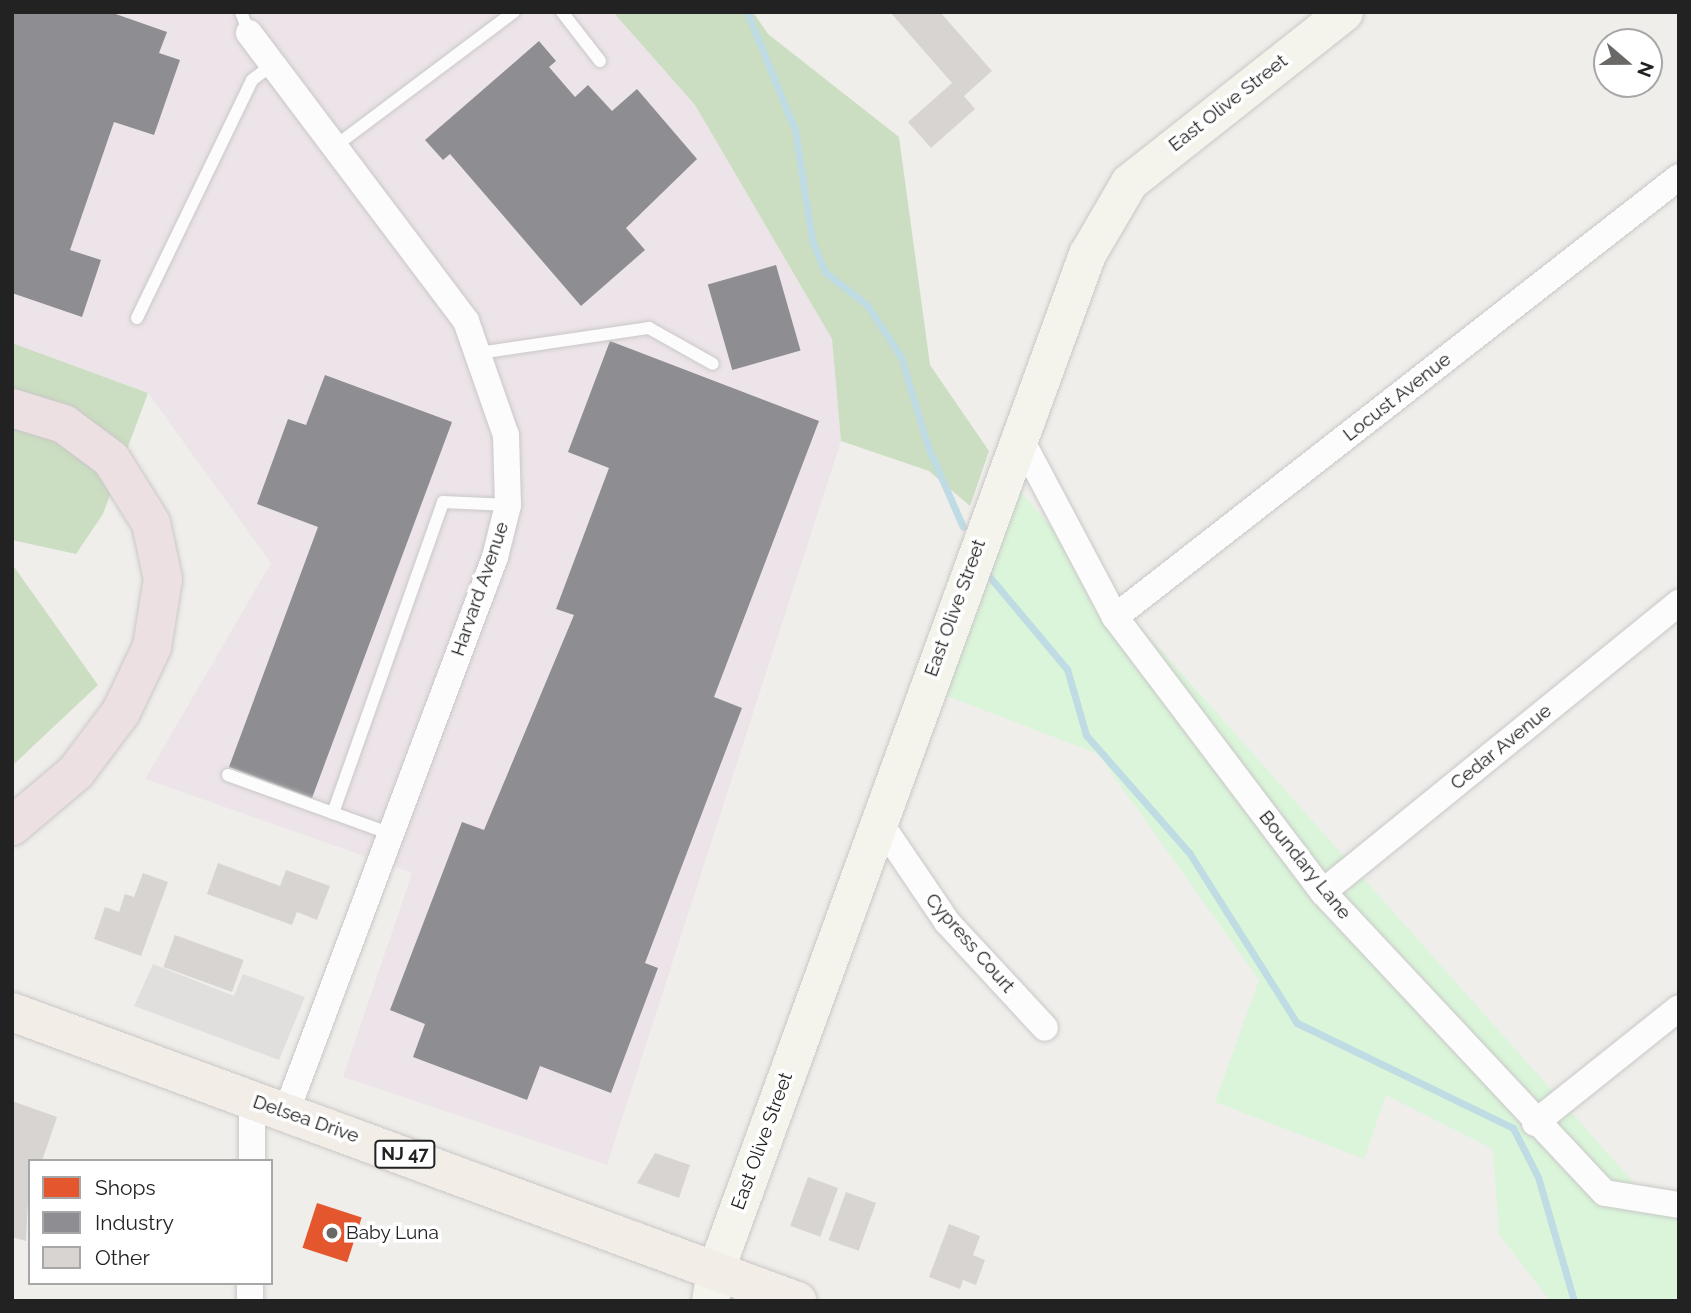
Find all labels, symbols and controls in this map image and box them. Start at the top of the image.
north arrow [1593,28,1663,98]
street label: East Olive Street [1164,50,1292,156]
text: N [1633,59,1659,80]
street label: Locust Avenue [1338,348,1456,446]
street label: Harvard Avenue [446,519,514,659]
street label: East Olive Street [920,536,990,680]
street label: Cedar Avenue [1445,699,1557,795]
street label: Boundary Lane [1254,806,1356,924]
street label: Cypress Court [921,889,1019,997]
street label: East Olive Street [727,1069,797,1213]
street label: Delsea Drive [250,1090,362,1148]
road number: NJ 47 [374,1140,436,1168]
legend [28,1159,273,1285]
text: Shops [95,1175,156,1200]
text: Industry [95,1210,174,1235]
place label: Baby Luna [346,1222,439,1244]
marker: Baby Luna [324,1225,340,1241]
text: Other [95,1245,150,1270]

